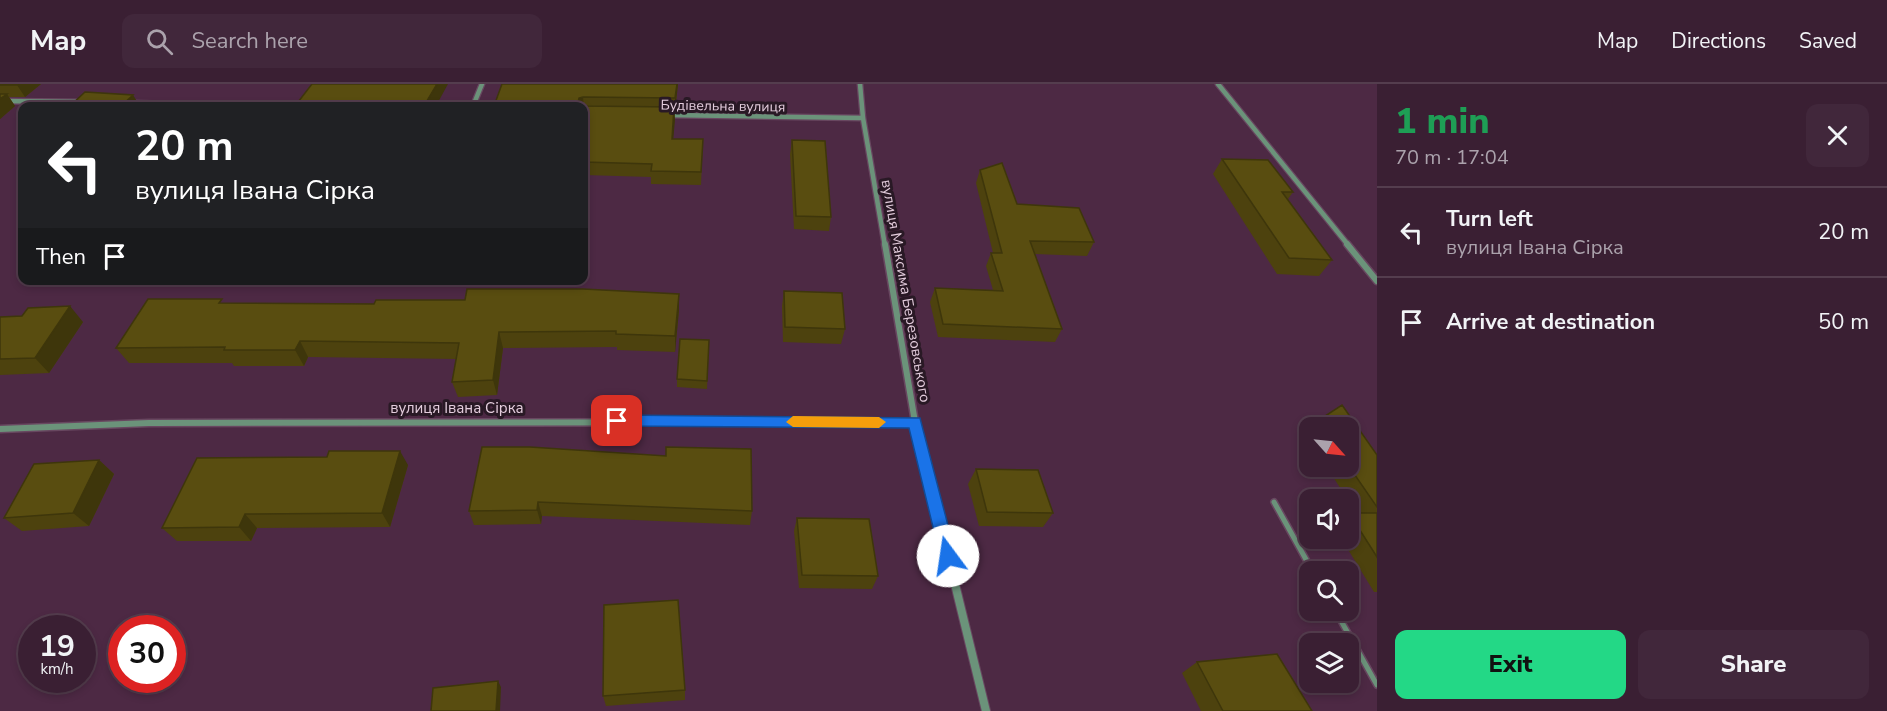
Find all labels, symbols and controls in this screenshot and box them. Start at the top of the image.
search box [122,14,542,68]
text: Map [30,22,86,60]
icon: search [143,25,176,58]
text: Search here [191,26,308,56]
text: Map [1597,27,1638,55]
text: Directions [1671,27,1766,55]
text: Saved [1799,27,1857,55]
street label: Будівельна вулиця [660,95,786,117]
text: 1 min [1395,97,1490,146]
button: close [1806,104,1869,167]
text: 20 m [135,118,234,175]
icon: left [36,126,114,204]
text: 70 m · 17:04 [1395,144,1509,171]
text: вулиця Івана Сірка [135,172,375,209]
street label: вулиця Максима Березовського [877,178,935,404]
text: Turn left [1446,204,1533,234]
icon: left [1395,216,1428,249]
text: 20 m [1818,217,1869,247]
text: вулиця Івана Сірка [1446,234,1624,261]
icon: arrive [98,240,131,273]
text: Then [36,242,86,272]
icon: arrive [1395,306,1428,339]
text: Arrive at destination [1446,307,1655,337]
text: 50 m [1818,307,1869,337]
pin [591,395,642,446]
street label: вулиця Івана Сірка [390,398,524,418]
icon: arrive [600,404,633,437]
north arrow [1299,417,1359,477]
map controls [1299,417,1359,693]
button: sound [1299,489,1359,549]
position arrow [916,524,980,588]
button: search [1299,561,1359,621]
speed limit sign: 30 [108,615,186,693]
text: 19 [39,626,75,667]
button: Exit [1395,630,1626,699]
button: Share [1638,630,1869,699]
button: layers [1299,633,1359,693]
text: km/h [40,659,74,679]

